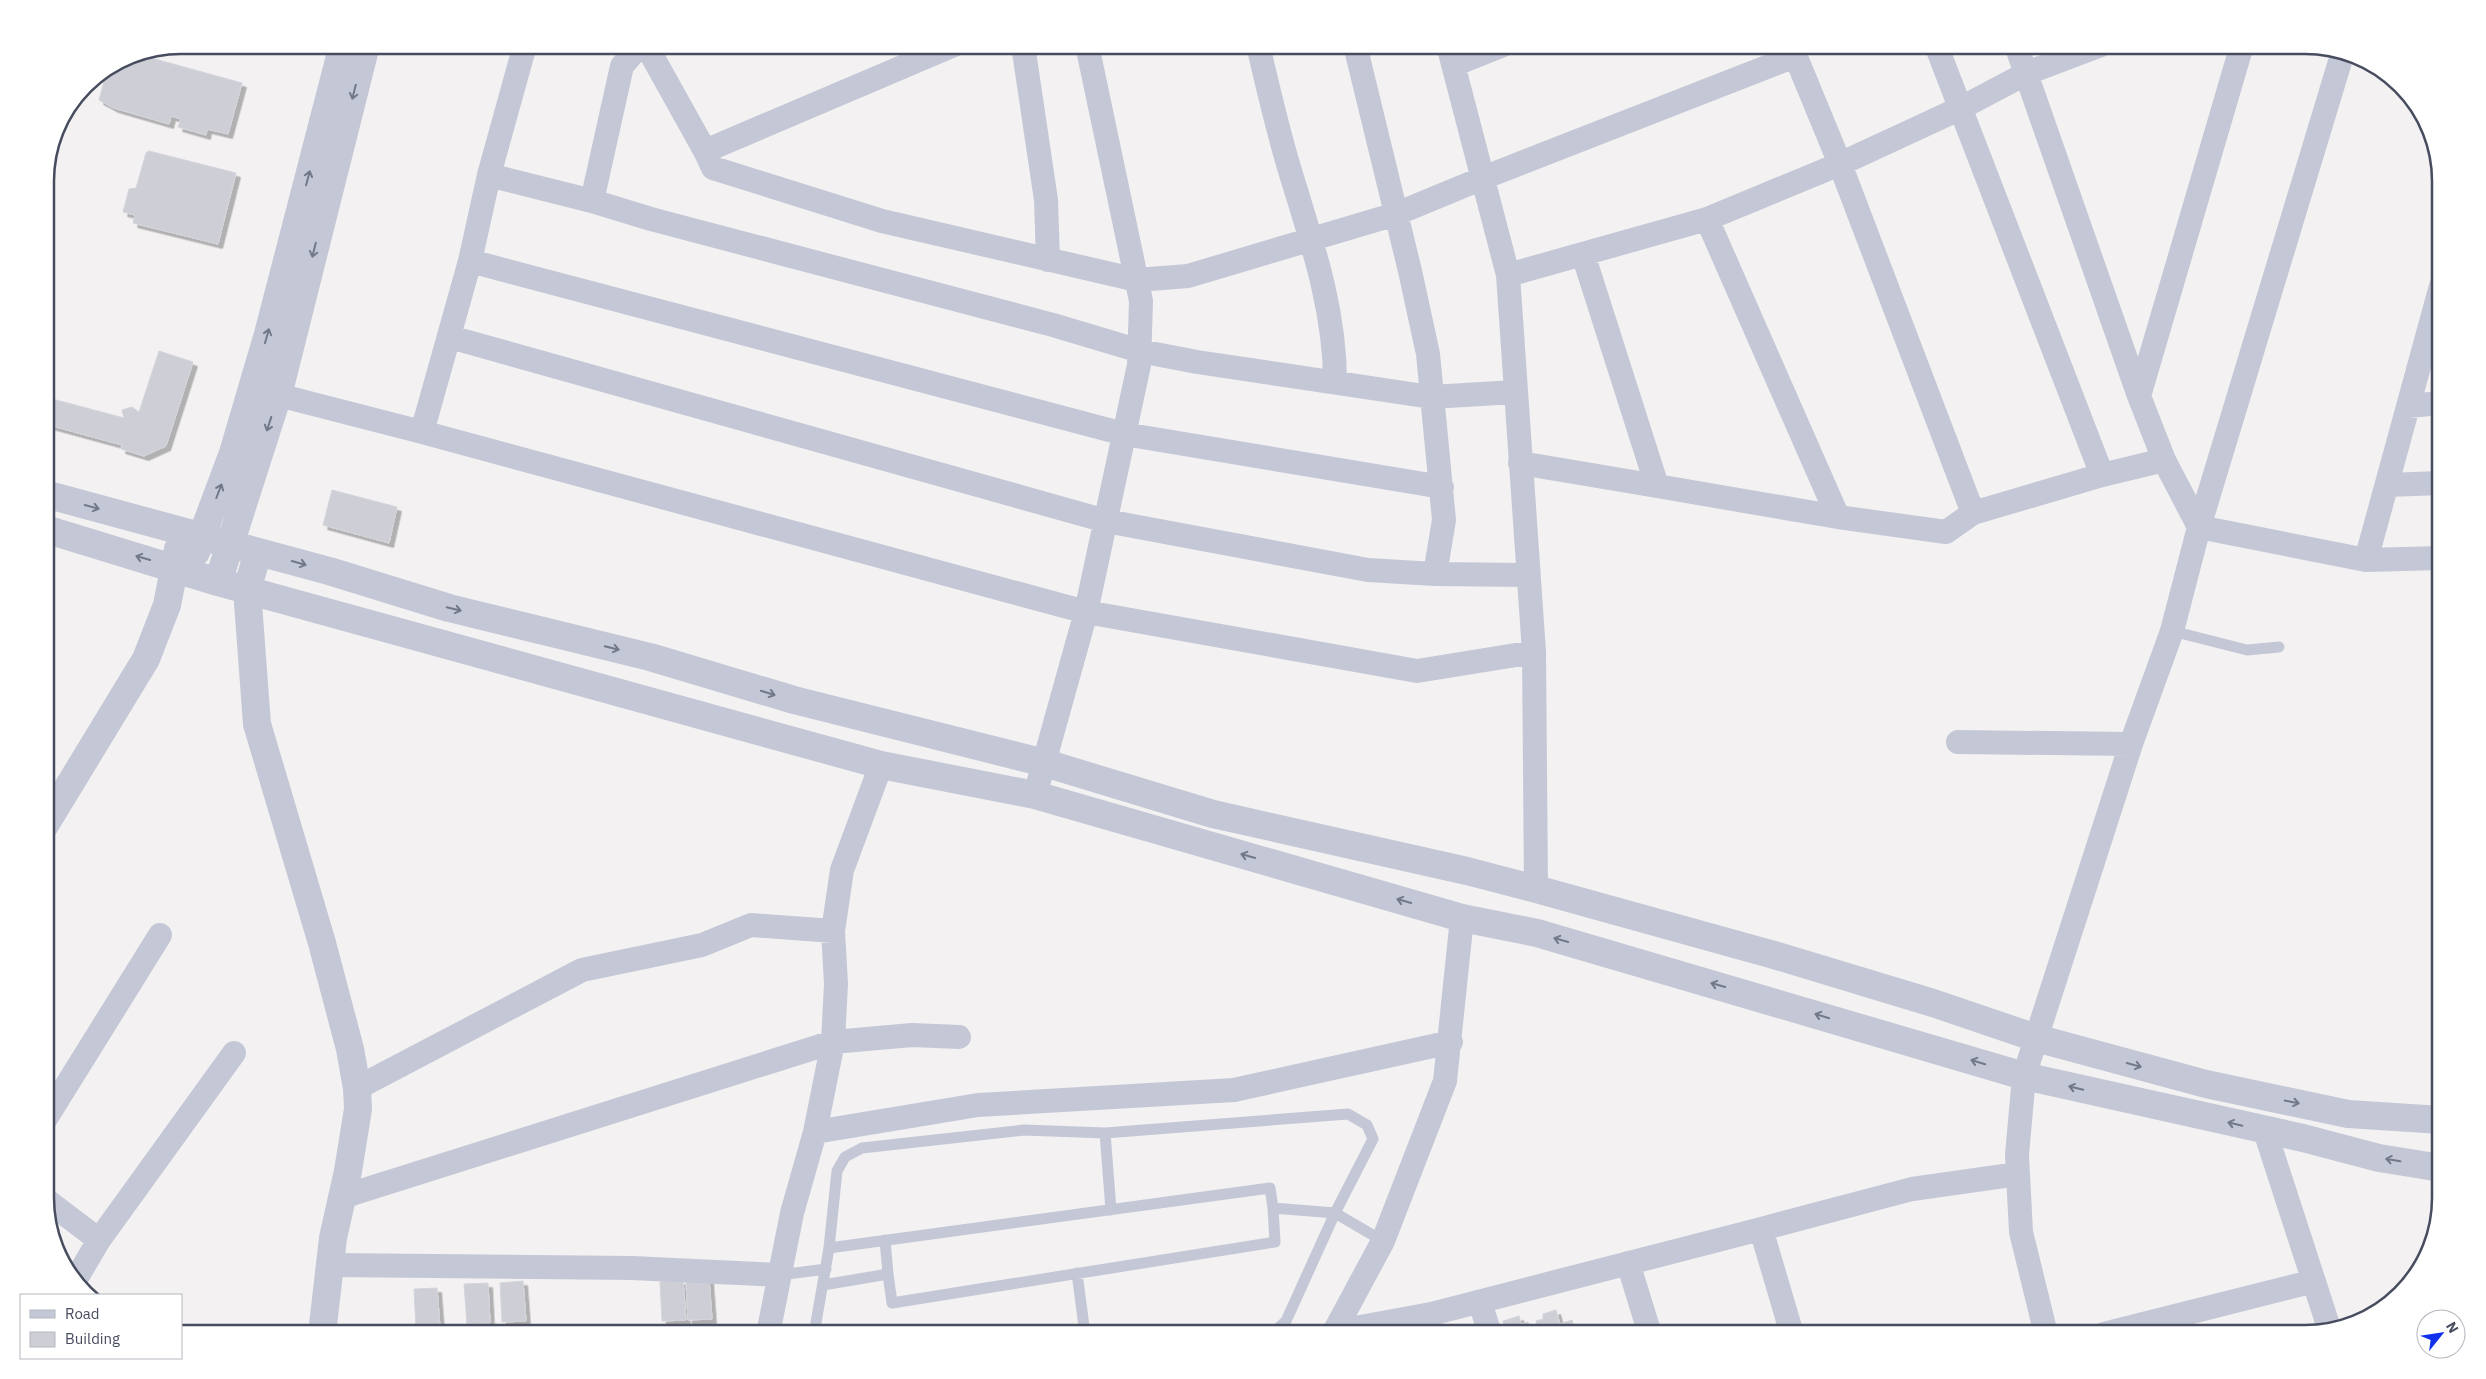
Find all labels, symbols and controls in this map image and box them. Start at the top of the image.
one-way arrow [349,84,358,100]
one-way arrow [304,171,314,187]
one-way arrow [309,241,319,257]
one-way arrow [263,328,273,344]
one-way arrow [263,415,273,431]
one-way arrow [215,483,224,498]
one-way arrow [84,502,100,512]
one-way arrow [135,553,151,563]
one-way arrow [290,559,306,568]
one-way arrow [446,605,462,614]
one-way arrow [604,643,620,653]
one-way arrow [760,688,776,698]
one-way arrow [1240,851,1256,860]
one-way arrow [1396,896,1412,905]
one-way arrow [1554,935,1570,944]
one-way arrow [1710,980,1726,990]
one-way arrow [1814,1010,1830,1020]
one-way arrow [1970,1057,1986,1067]
one-way arrow [2125,1060,2141,1070]
one-way arrow [2069,1083,2085,1092]
one-way arrow [2283,1098,2299,1107]
one-way arrow [2227,1119,2243,1128]
one-way arrow [2385,1155,2401,1165]
legend [20,1294,182,1359]
text: Road [65,1304,100,1323]
north arrow [2416,1309,2466,1359]
text: N [2442,1319,2463,1336]
text: Building [65,1329,120,1348]

